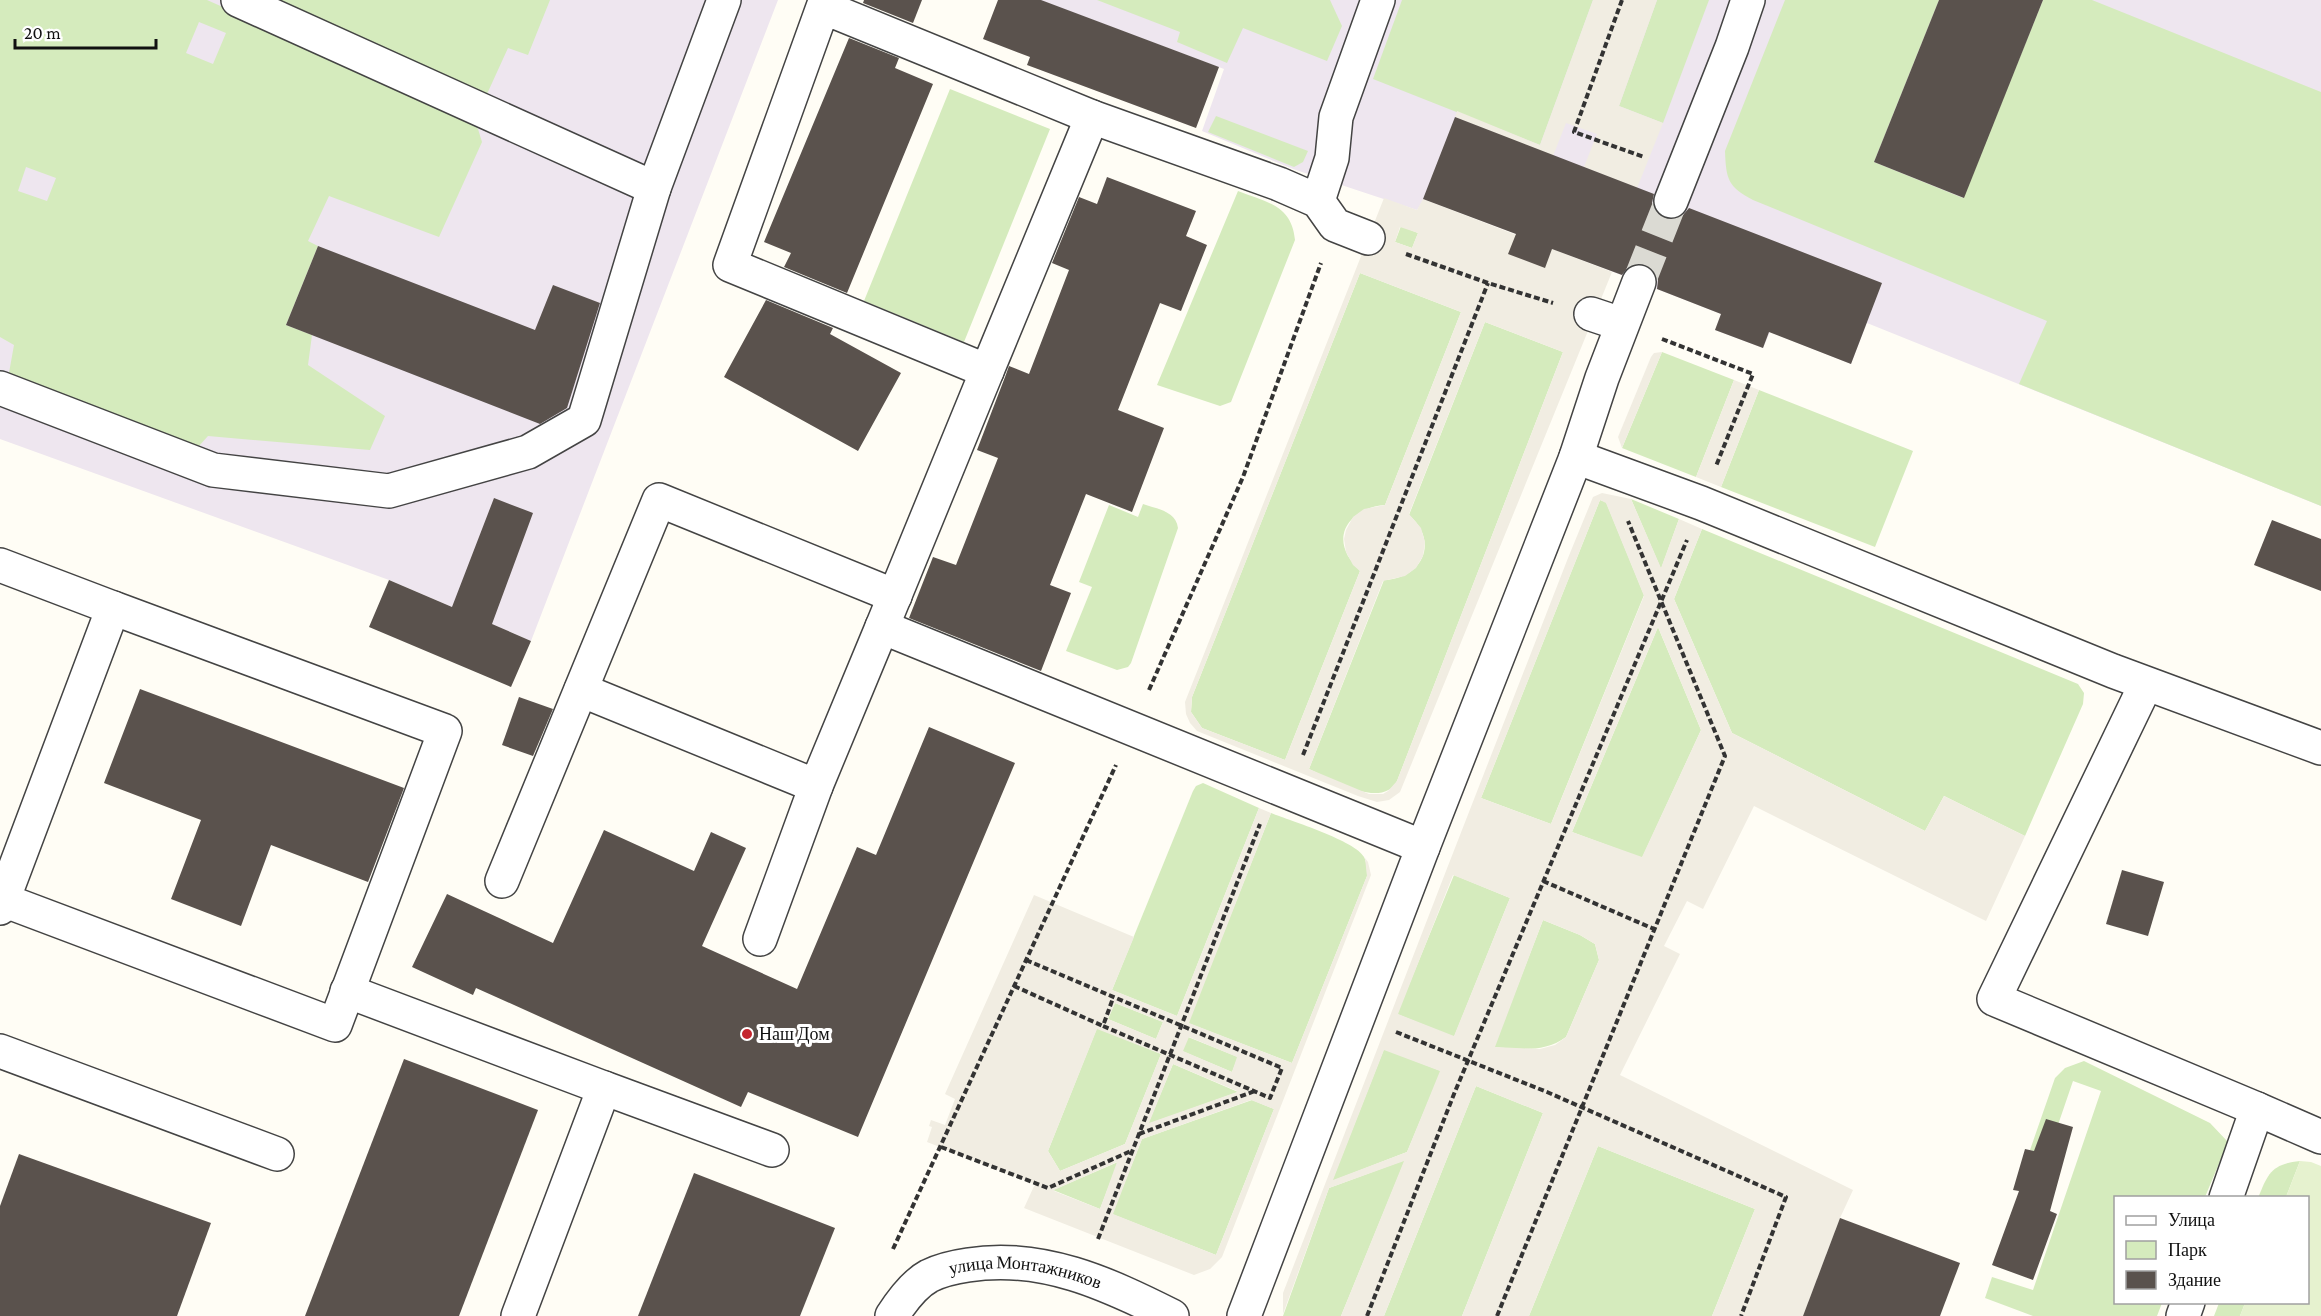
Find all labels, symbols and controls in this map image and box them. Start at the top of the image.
scale bar [15,12,156,50]
text: 20 m [24,23,61,43]
place label: Наш Дом [759,1024,830,1044]
marker: Наш Дом [740,1027,754,1041]
legend [2114,1196,2309,1304]
text: Улица [2168,1210,2215,1230]
text: Парк [2168,1240,2207,1260]
street label: улица Монтажников [947,1252,1105,1293]
text: Здание [2168,1270,2221,1290]

